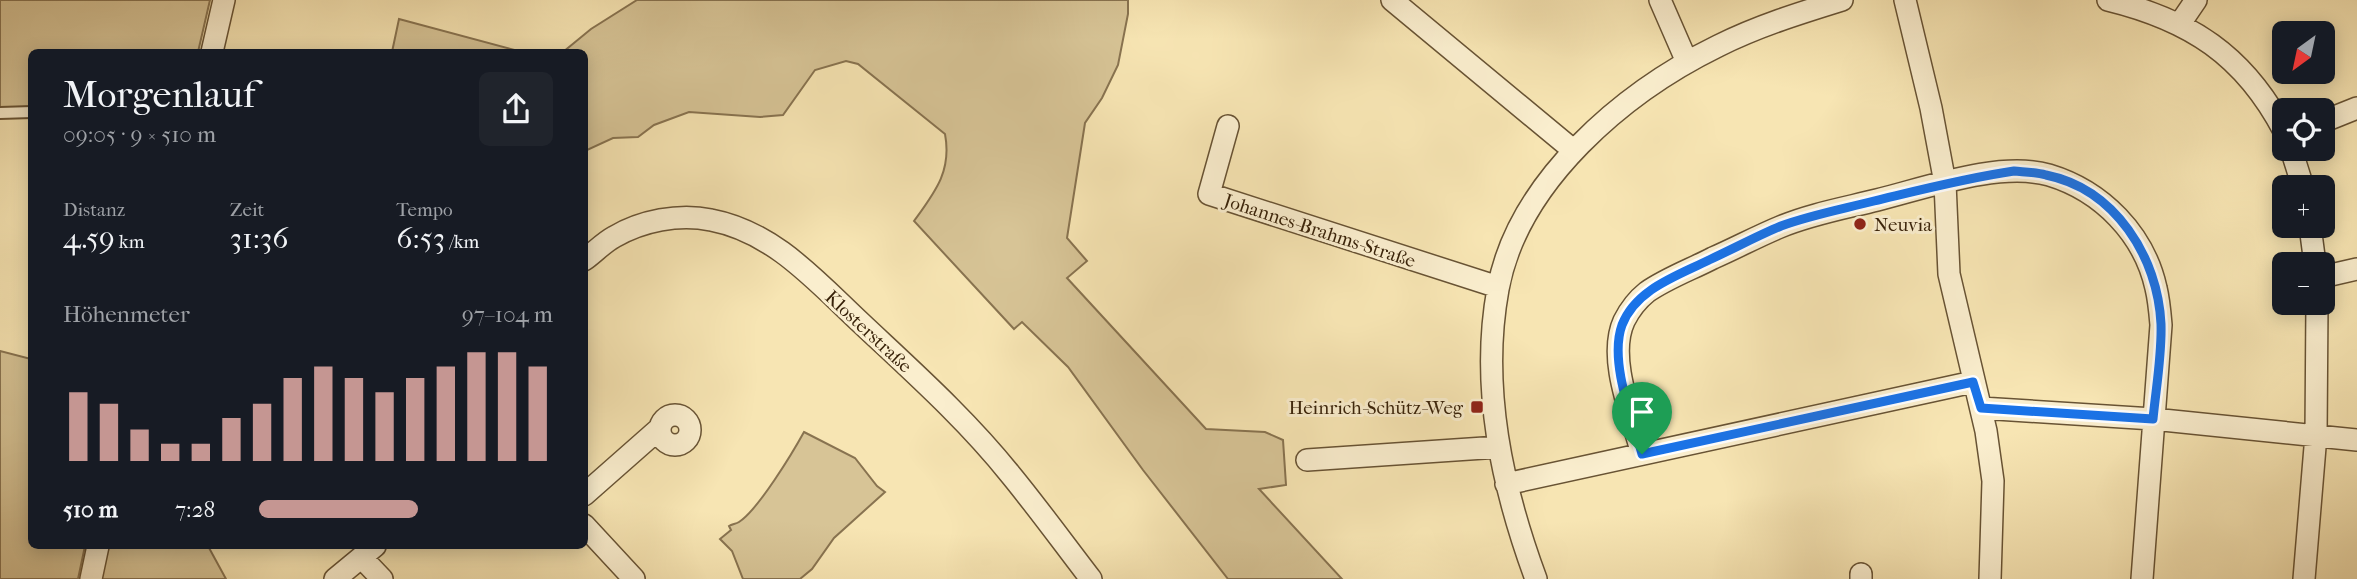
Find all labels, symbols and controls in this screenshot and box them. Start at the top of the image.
north arrow [2272,21,2334,84]
map controls [2272,21,2335,315]
text: Morgenlauf [63,72,256,117]
button: share [479,72,553,146]
button: locate [2272,98,2335,161]
text: 09:05 · 9 × 510 m [63,121,216,148]
button: + [2272,175,2335,238]
street label: Johannes-Brahms-Straße [1219,189,1418,272]
text: Distanz [63,199,125,221]
text: Zeit [230,199,264,221]
text: Tempo [396,199,453,221]
place label: Neuvia [1874,214,1932,236]
marker: Neuvia [1852,216,1868,232]
text: 4.59 [63,221,115,256]
text: 31:36 [230,221,288,256]
text: 6:53 [396,221,445,256]
text: km [115,231,144,253]
text: /km [445,231,479,253]
button: − [2272,252,2335,315]
street label: Klosterstraße [820,286,916,377]
text: Höhenmeter [63,301,190,328]
text: 97–104 m [462,301,553,328]
pin [1612,382,1672,454]
icon: arrive [1623,393,1661,431]
place label: Heinrich-Schütz-Weg [1288,397,1464,419]
marker: Heinrich-Schütz-Weg [1469,399,1485,415]
text: 510 m [63,496,118,523]
text: 7:28 [175,496,215,523]

